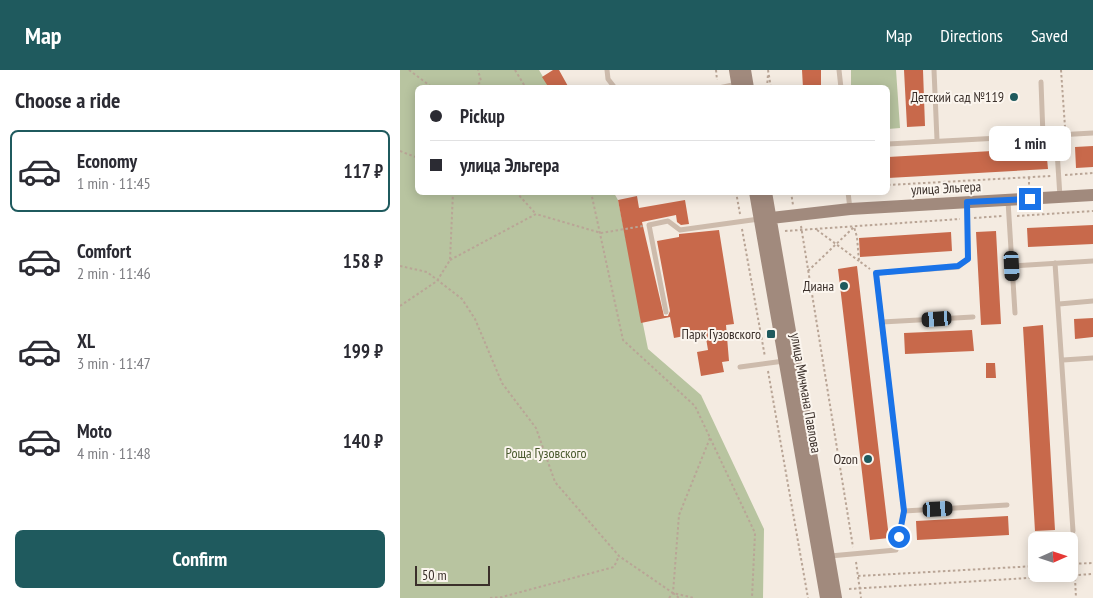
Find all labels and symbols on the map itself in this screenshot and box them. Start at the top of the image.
place label: Детский сад №119 [911,88,1004,106]
marker: Детский сад №119 [1008,91,1020,103]
callout: 1 min [989,126,1071,162]
street label: улица Эльгера [910,177,982,199]
route end [1019,188,1041,210]
car [1003,251,1020,281]
place label: Диана [803,277,834,295]
marker: Диана [838,280,850,292]
car [921,310,952,328]
place label: Парк Гузовского [682,325,761,343]
marker: Парк Гузовского [765,328,777,340]
street label: улица Мичмана Павлова [787,332,825,454]
park label: Роща Гузовского [505,444,587,462]
place label: Ozon [833,450,858,468]
marker: Ozon [862,453,874,465]
car [922,501,953,517]
route start [888,526,910,548]
north arrow [1028,532,1078,582]
scale bar [415,563,490,586]

